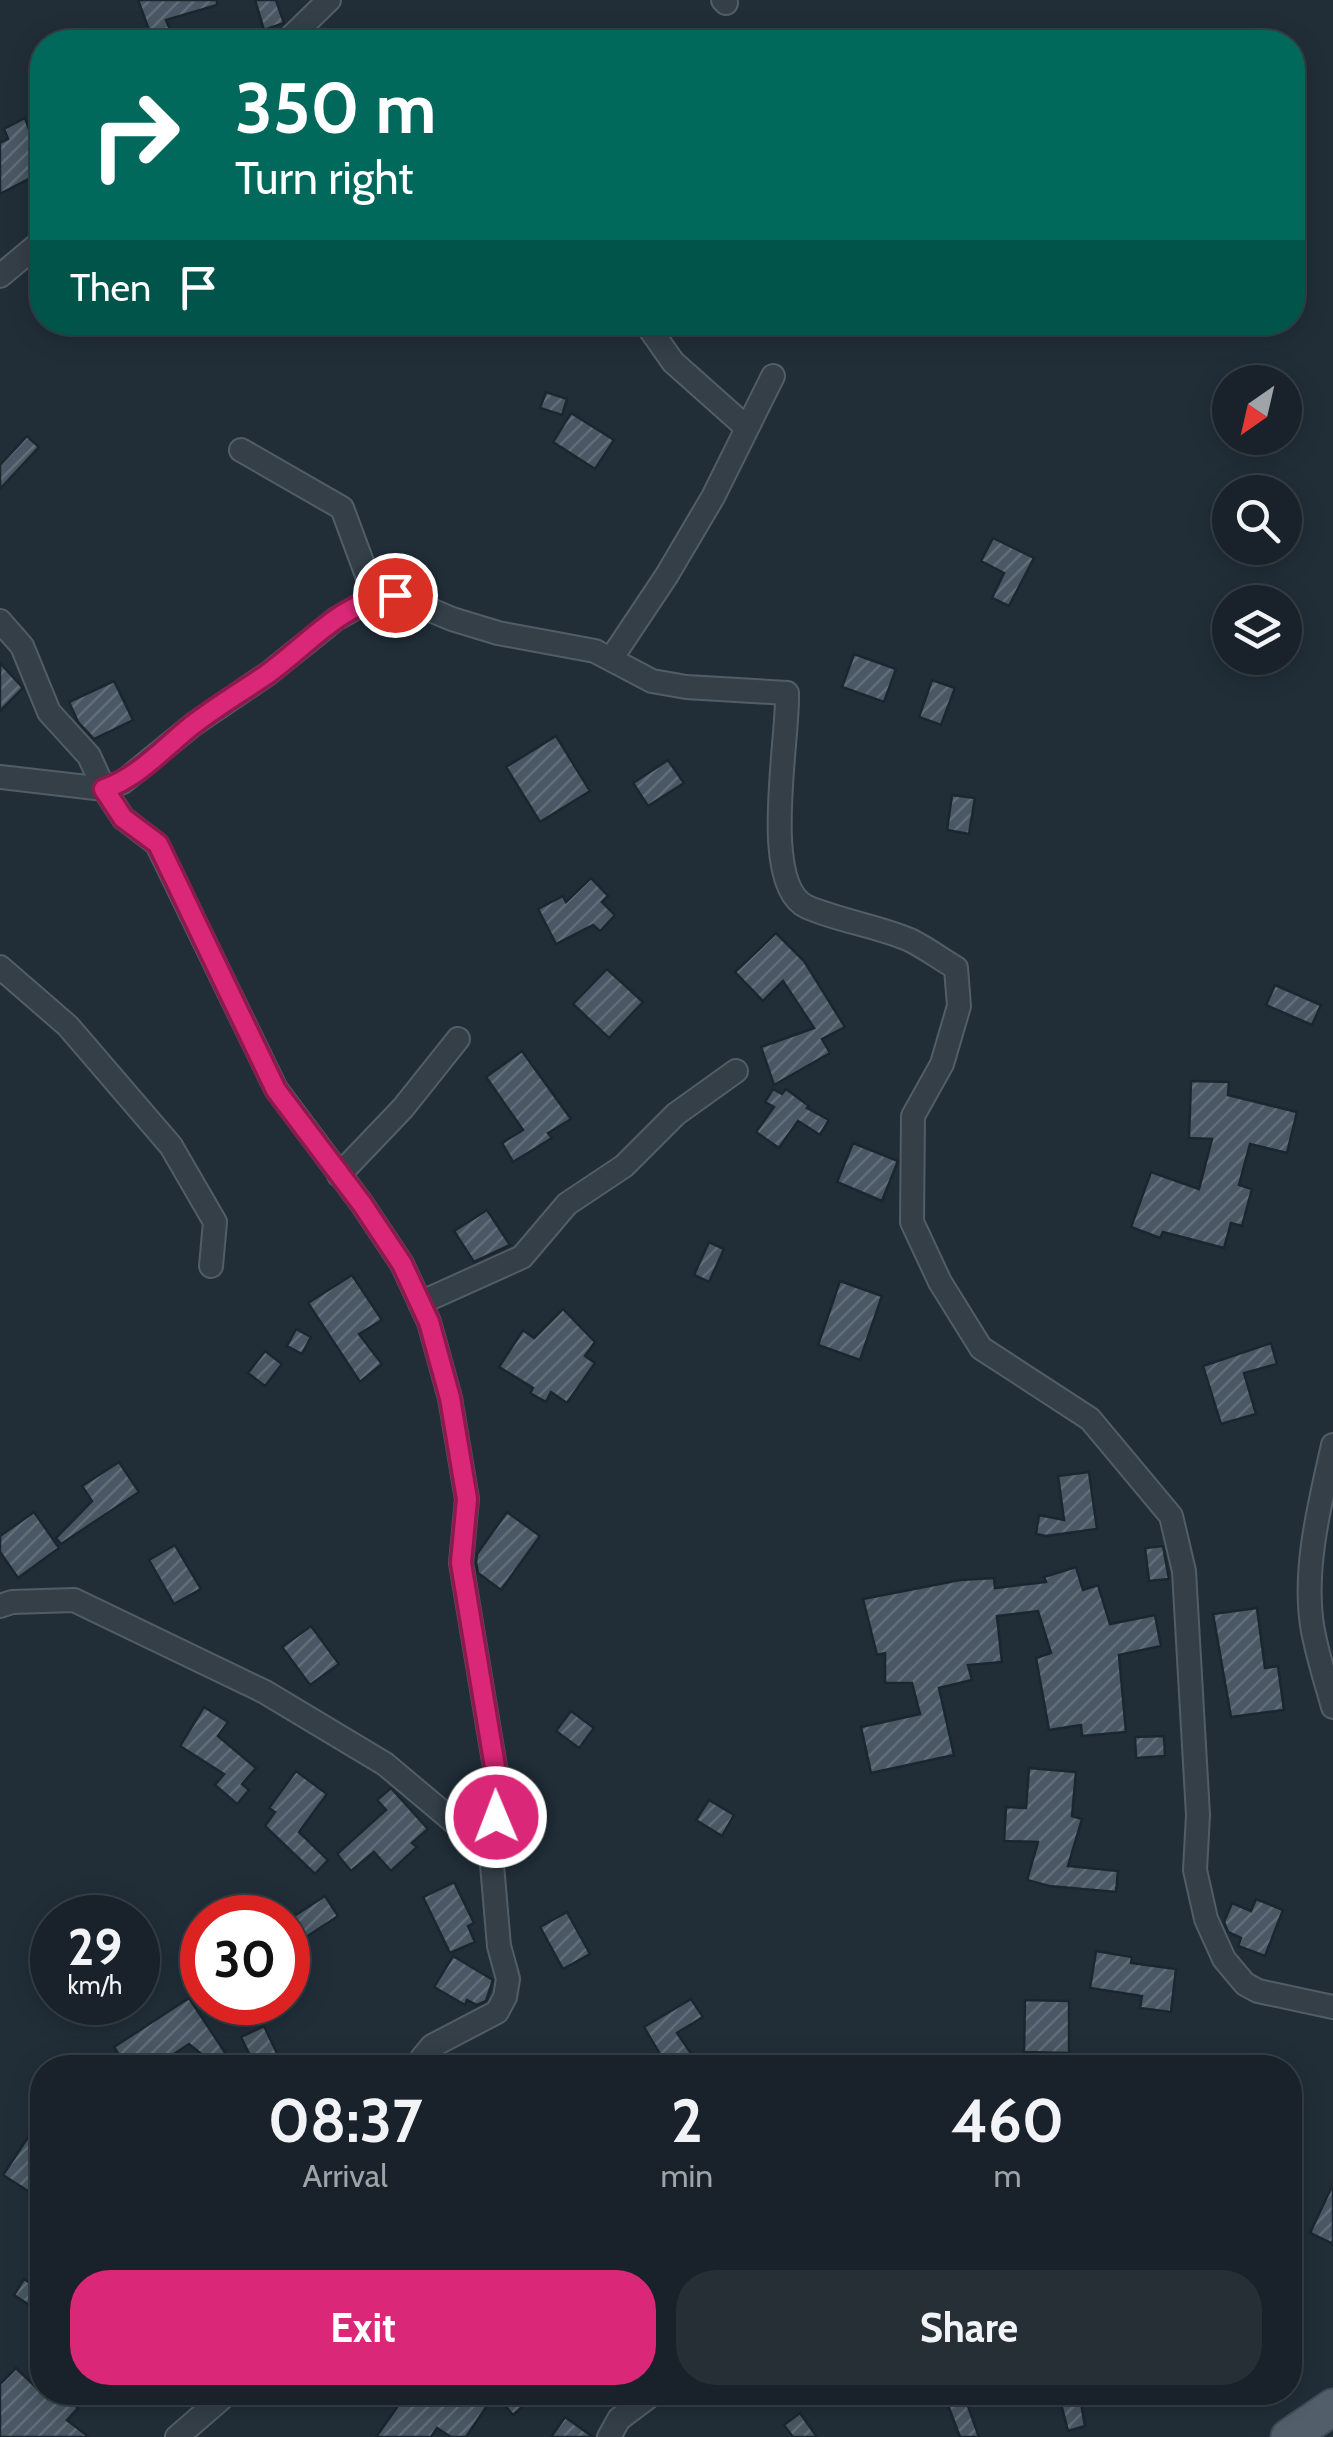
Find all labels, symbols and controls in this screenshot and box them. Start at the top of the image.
text: 350 m [235,65,436,151]
icon: right [70,70,200,200]
text: Turn right [235,151,414,205]
icon: arrive [171,260,226,315]
text: Then [70,264,151,311]
north arrow [1212,365,1302,455]
map controls [1212,365,1302,675]
button: search [1212,475,1302,565]
pin [353,553,438,638]
icon: arrive [368,568,423,623]
button: layers [1212,585,1302,675]
position arrow [444,1765,548,1869]
speed limit sign: 30 [180,1895,310,2025]
text: 29 [68,1917,122,1978]
text: km/h [68,1970,122,2000]
text: 08:37 [268,2084,423,2157]
text: 2 [671,2084,703,2157]
text: 460 [951,2084,1064,2157]
text: Arrival [303,2156,388,2195]
text: min [660,2156,713,2195]
text: m [994,2156,1022,2195]
button: Exit [70,2270,656,2385]
button: Share [676,2270,1262,2385]

